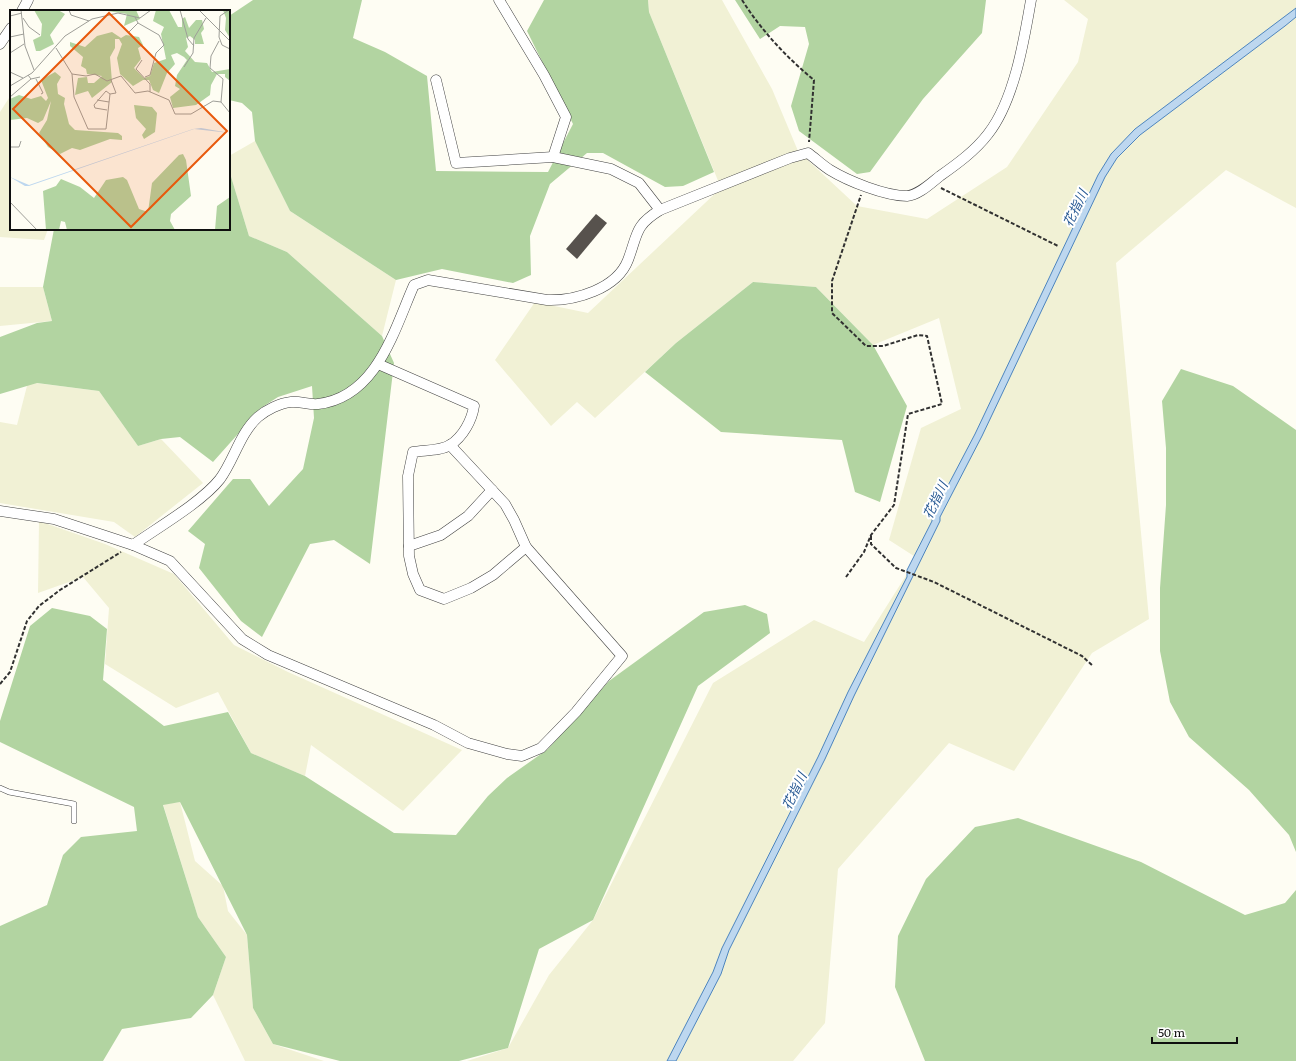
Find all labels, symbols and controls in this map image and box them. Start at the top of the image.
inset map [10,10,230,230]
water label: 花指川 [1057,184,1093,229]
water label: 花指川 [917,476,953,521]
water label: 花指川 [776,767,812,812]
scale bar [1152,1019,1237,1045]
text: 50 m [1158,1023,1185,1041]

